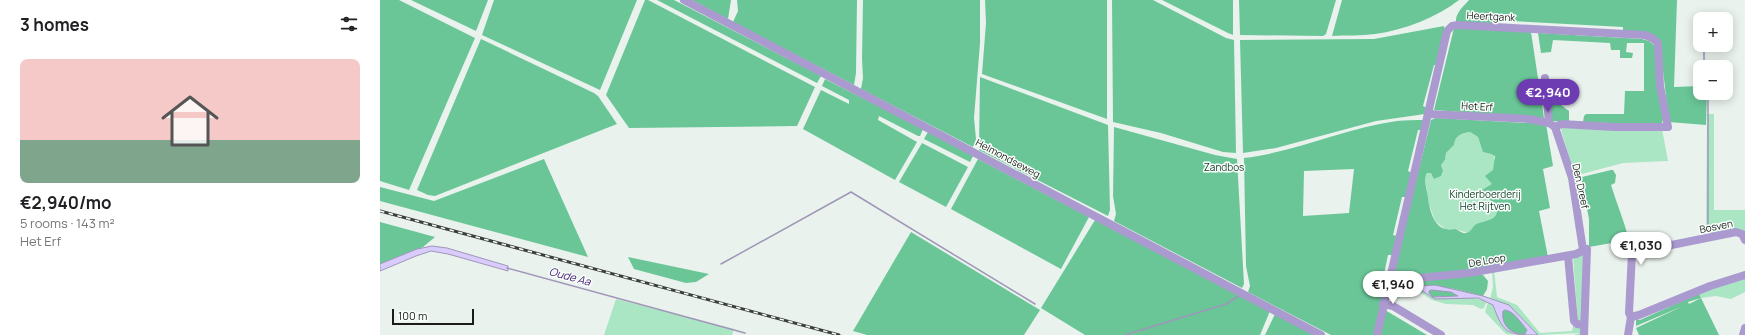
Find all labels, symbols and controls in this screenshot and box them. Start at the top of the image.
street label: Heertgank [1466,8,1517,24]
map controls [1693,12,1733,100]
button: + [1693,12,1733,52]
text: 3 homes [20,13,89,36]
icon: filters [338,13,360,35]
button: − [1693,60,1733,100]
pin: €2,940 [1515,79,1581,113]
text: €2,940 [1525,83,1571,101]
icon: home [154,85,226,157]
street label: Het Erf [1461,98,1494,114]
street label: Helmondseweg [973,135,1043,181]
park label: Zandbos [1204,160,1244,174]
street label: Den Dreef [1569,162,1593,210]
park label: Kinderboerderij Het Rijtven [1450,187,1520,213]
text: €2,940/mo [20,191,111,214]
text: 5 rooms · 143 m² [20,214,115,232]
street label: Bosven [1698,216,1734,236]
text: Het Erf [20,232,61,250]
pin: €1,030 [1608,232,1674,266]
text: €1,030 [1620,236,1662,254]
street label: De Loop [1467,250,1507,270]
water label: Oude Aa [547,263,593,289]
pin: €1,940 [1360,271,1426,305]
text: €1,940 [1372,275,1414,293]
scale bar [392,307,474,326]
text: 100 m [398,308,427,323]

